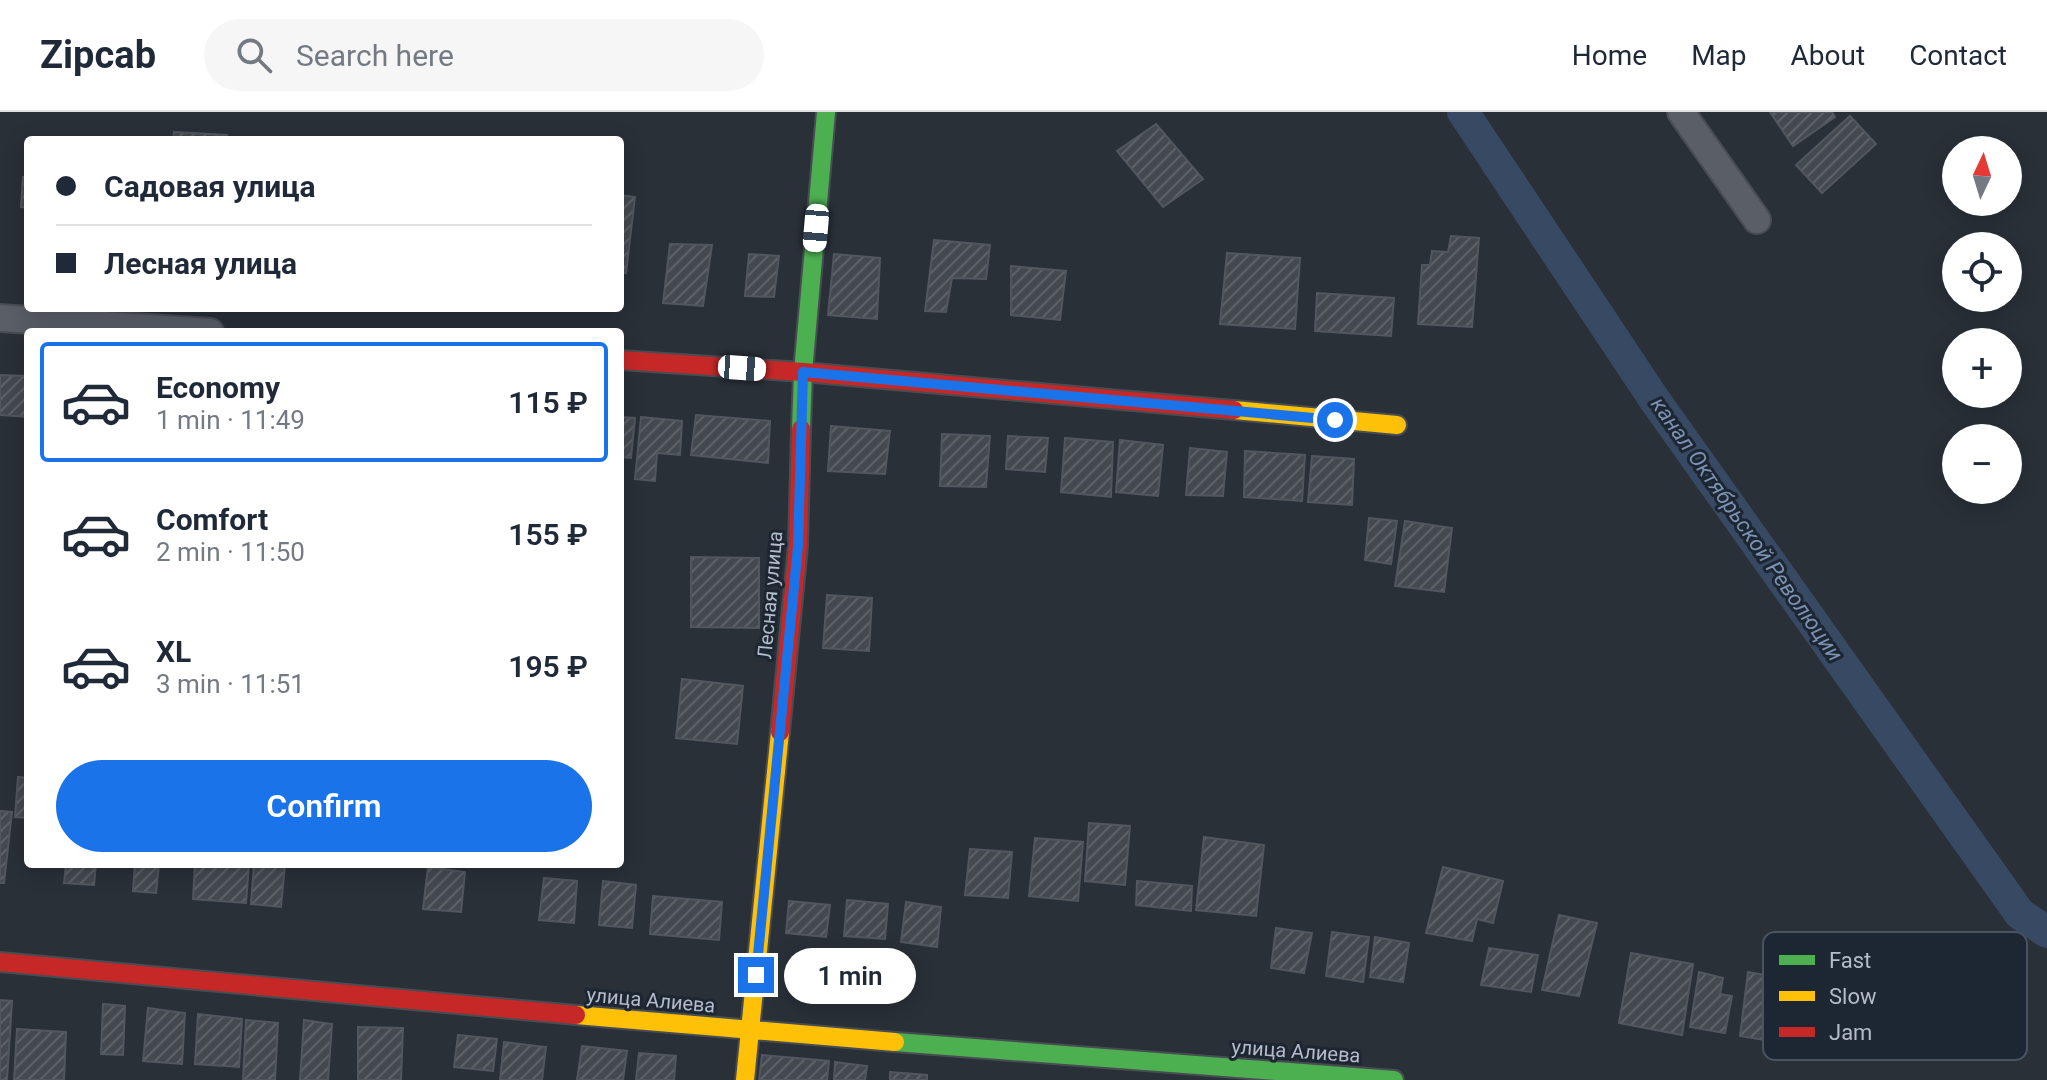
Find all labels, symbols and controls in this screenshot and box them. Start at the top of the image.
search box [204,19,764,91]
text: Zipcab [40,33,156,77]
icon: search [232,33,276,77]
text: Search here [296,38,454,73]
text: Home [1572,39,1647,72]
text: Map [1691,39,1747,72]
text: About [1791,39,1865,72]
text: Contact [1909,39,2007,72]
north arrow [1942,136,2022,216]
map controls [1942,136,2022,504]
text: Садовая улица [104,169,316,204]
car [802,203,830,253]
button: locate [1942,232,2022,312]
text: Лесная улица [104,246,297,281]
button: + [1942,328,2022,408]
car [717,354,767,382]
icon: car [60,366,132,438]
text: Economy [156,370,280,405]
text: 115 ₽ [508,385,588,420]
water label: канал Октябрьской Революции [1646,392,1848,666]
route start [1317,402,1353,438]
text: 1 min · 11:49 [156,405,305,435]
button: − [1942,424,2022,504]
icon: car [60,498,132,570]
text: Comfort [156,502,268,537]
text: 155 ₽ [508,517,588,552]
street label: Лесная улица [752,530,788,660]
text: 2 min · 11:50 [156,537,305,567]
icon: car [60,630,132,702]
text: XL [156,634,191,669]
text: 195 ₽ [508,649,588,684]
text: 3 min · 11:51 [156,669,305,699]
button: Confirm [56,760,592,852]
legend [1763,932,2027,1060]
callout: 1 min [784,947,916,1003]
text: Fast [1829,948,1871,973]
route end [738,957,774,993]
text: 1 min [817,961,883,991]
street label: улица Алиева [586,982,716,1018]
text: Slow [1829,984,1877,1009]
text: Jam [1829,1020,1872,1045]
street label: улица Алиева [1231,1035,1361,1067]

